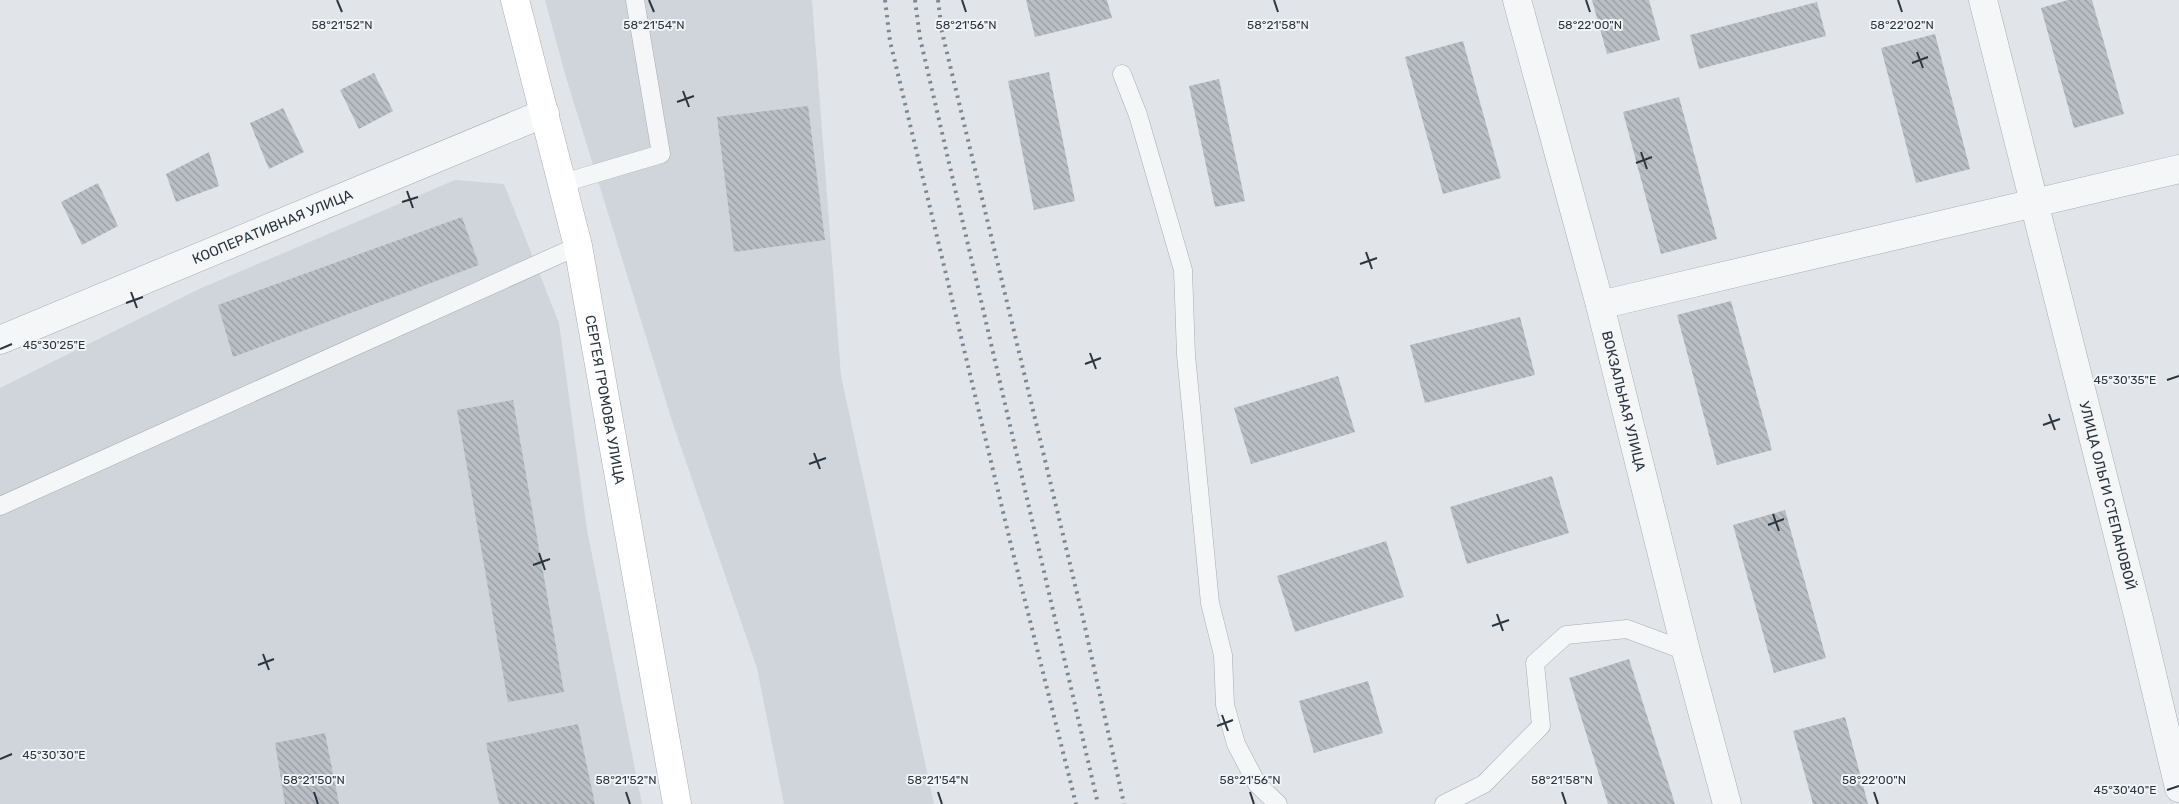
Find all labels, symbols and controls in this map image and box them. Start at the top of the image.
text: 58°21'52"N [311,18,373,32]
text: 58°21'54"N [623,18,685,32]
text: 58°21'56"N [936,18,996,32]
text: 58°21'58"N [1247,18,1309,32]
text: 58°22'00"N [1558,18,1622,32]
text: 58°22'02"N [1870,18,1934,32]
street label: КООПЕРАТИВНАЯ УЛИЦА [190,186,356,268]
street label: СЕРГЕЯ ГРОМОВА УЛИЦА [581,314,628,486]
street label: ВОКЗАЛЬНАЯ УЛИЦА [1598,329,1649,474]
text: 45°30'25"E [23,338,85,352]
text: 45°30'35"E [2094,373,2156,387]
street label: УЛИЦА ОЛЬГИ СТЕПАНОВОЙ [2075,399,2140,592]
text: 45°30'30"E [22,748,86,762]
text: 58°21'50"N [283,773,345,787]
text: 58°21'52"N [595,773,657,787]
text: 58°21'54"N [907,773,969,787]
text: 58°21'56"N [1220,773,1280,787]
text: 58°21'58"N [1531,773,1593,787]
text: 58°22'00"N [1842,773,1906,787]
text: 45°30'40"E [2094,783,2156,797]

